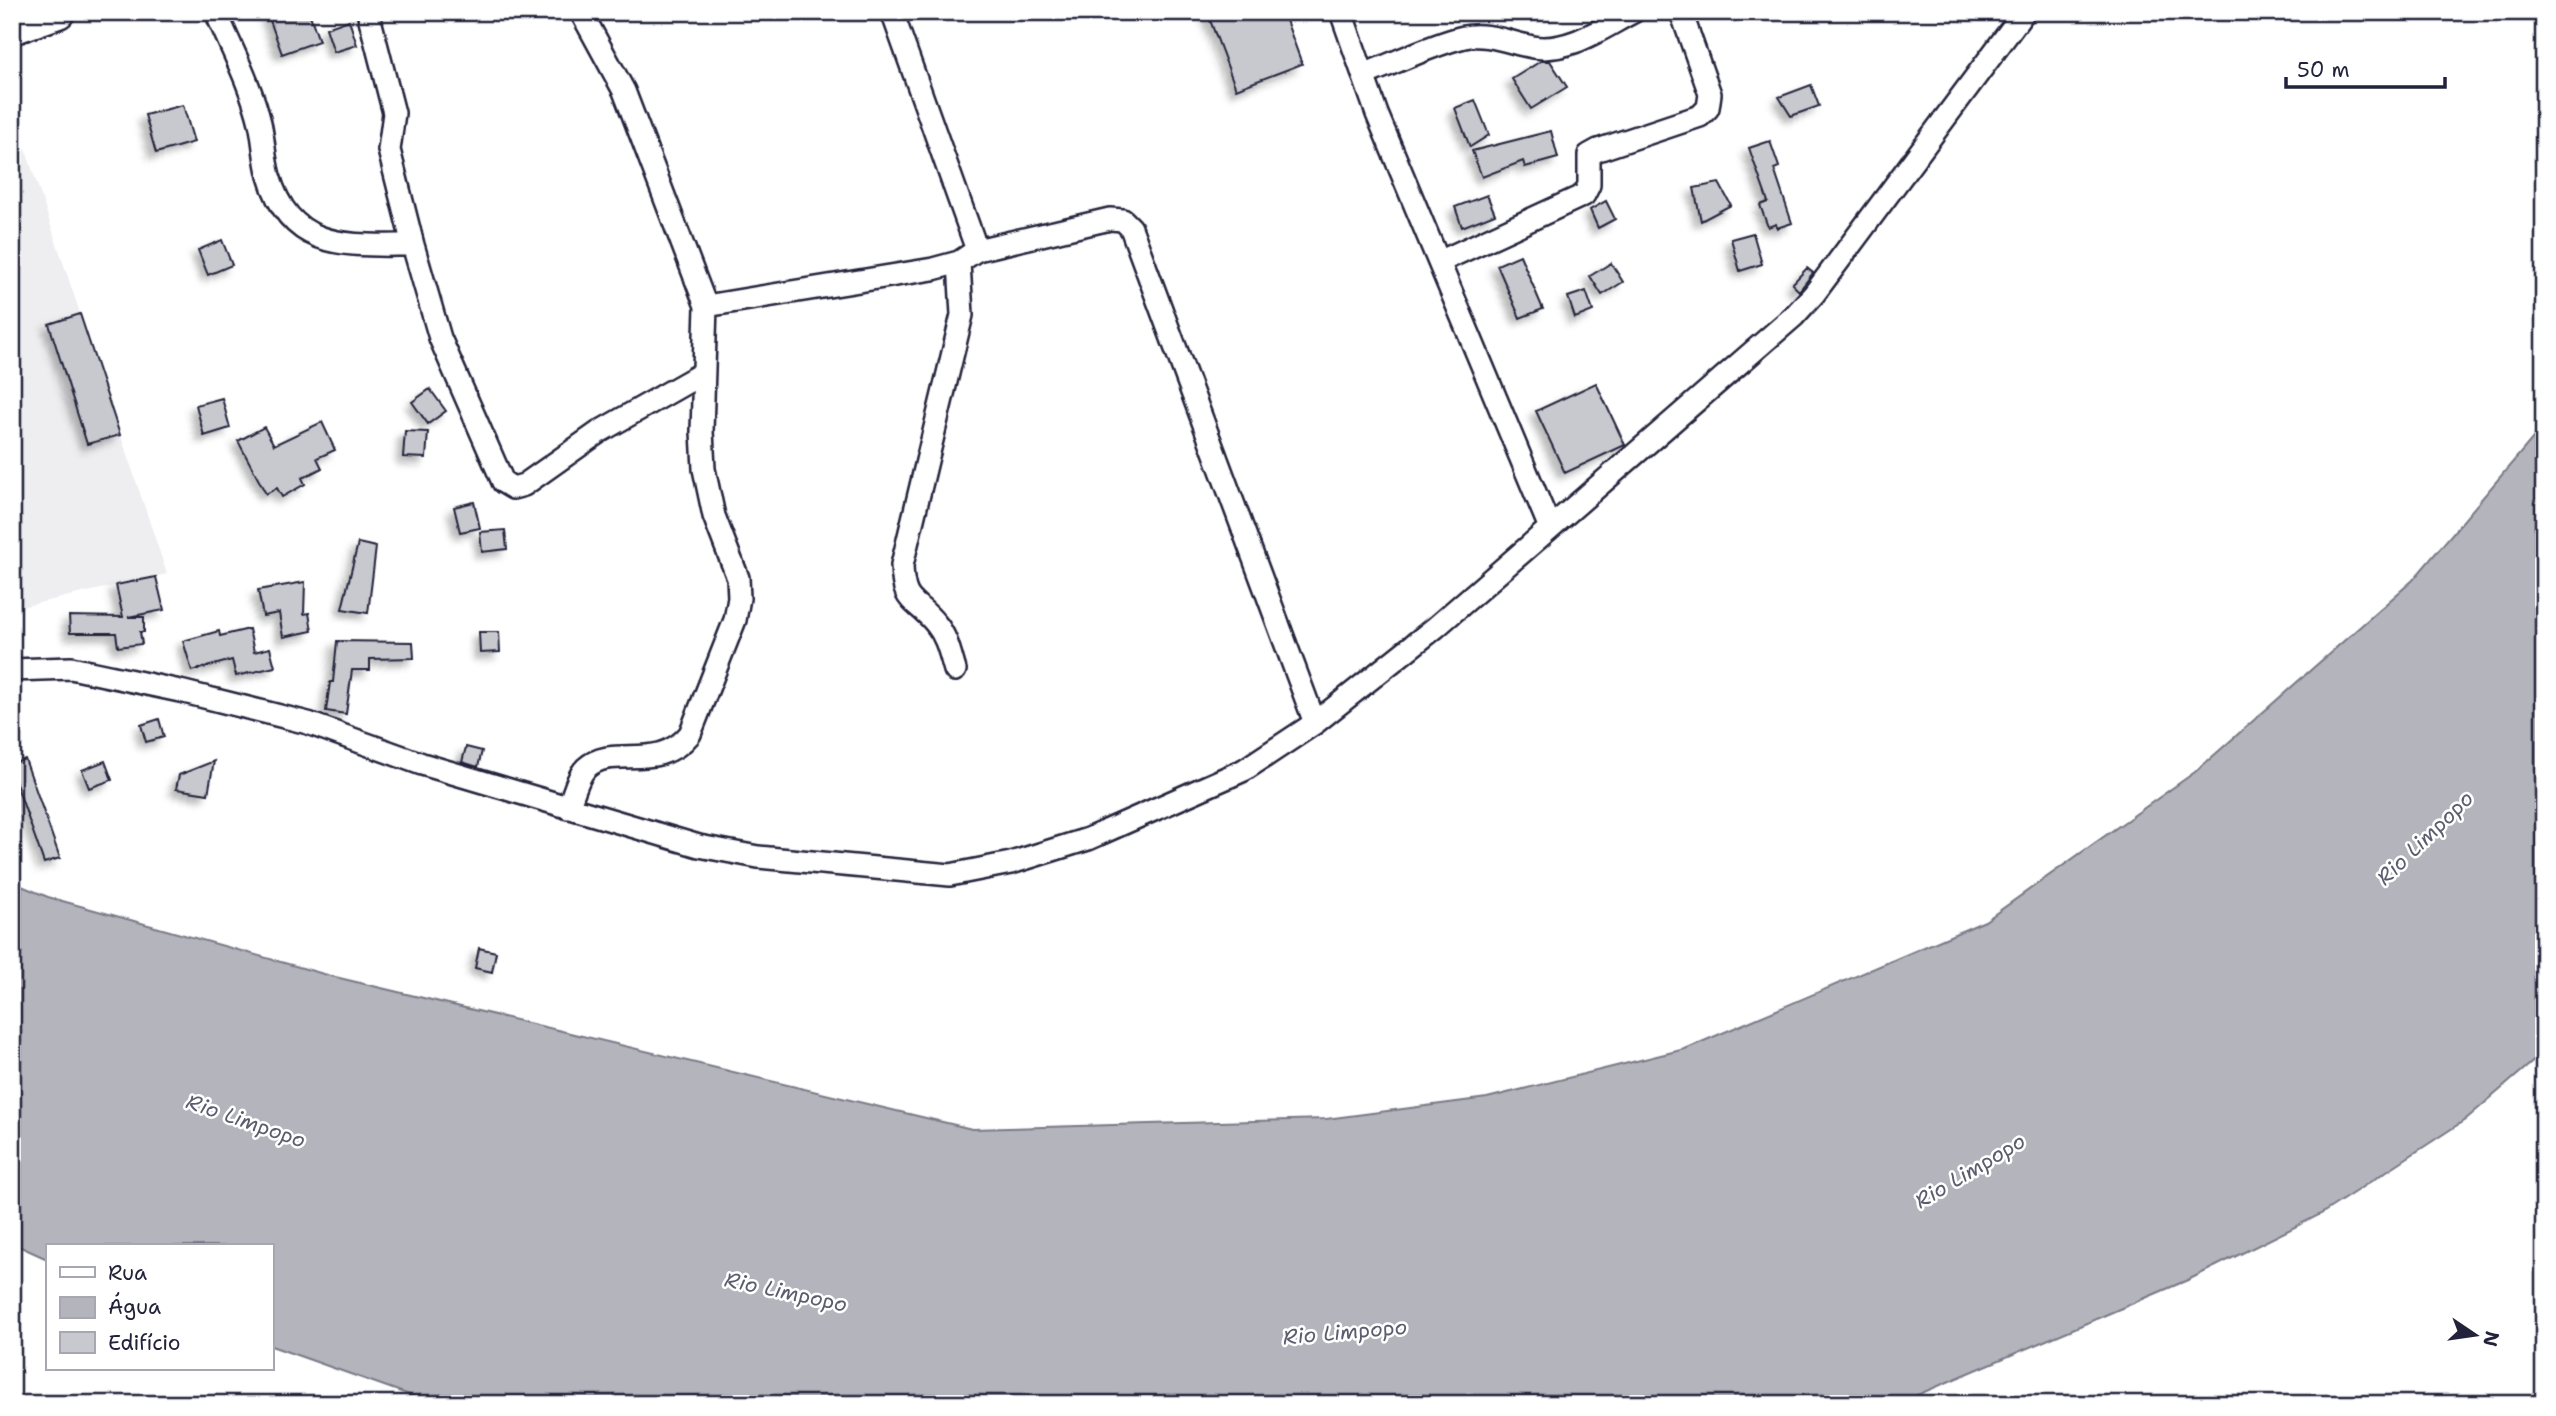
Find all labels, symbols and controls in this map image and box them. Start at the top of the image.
scale bar [2286,46,2446,90]
text: 50 m [2297,56,2350,84]
water label: Rio Limpopo [2370,785,2480,891]
water label: Rio Limpopo [183,1087,309,1155]
water label: Rio Limpopo [1909,1127,2031,1215]
legend [46,1244,273,1370]
text: Rua [108,1259,147,1287]
water label: Rio Limpopo [722,1265,850,1319]
text: Água [108,1292,161,1321]
north arrow [2440,1300,2510,1370]
water label: Rio Limpopo [1282,1313,1408,1351]
text: Edifício [108,1329,180,1357]
text: N [2477,1329,2505,1349]

